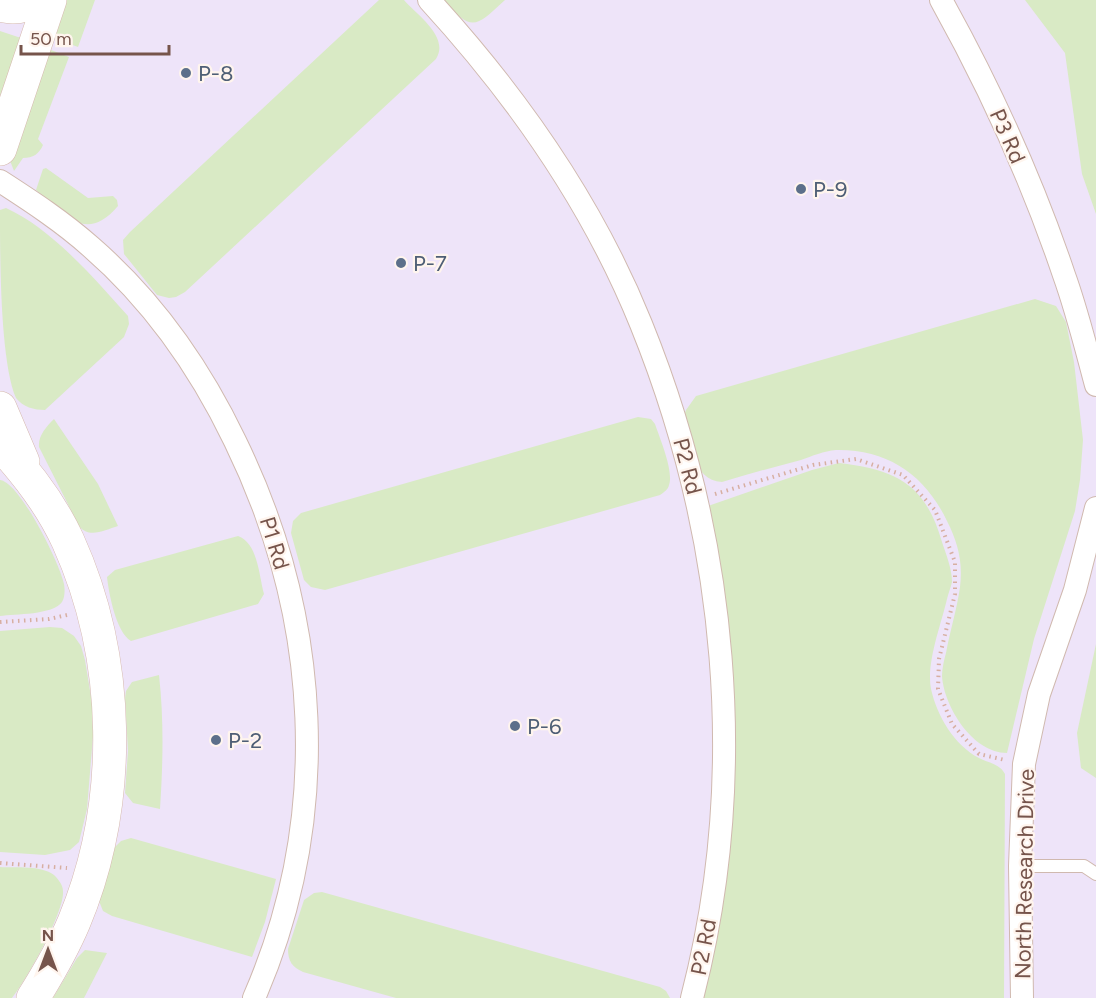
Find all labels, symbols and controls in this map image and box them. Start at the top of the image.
scale bar [21,18,170,56]
text: 50 m [30,28,72,50]
place label: P-8 [198,60,233,87]
marker: P-8 [179,66,193,80]
street label: P3 Rd [984,105,1031,168]
place label: P-9 [813,176,847,203]
marker: P-9 [794,182,808,196]
place label: P-7 [413,250,447,277]
marker: P-7 [394,256,408,270]
street label: P2 Rd [667,435,708,497]
street label: P1 Rd [254,513,295,573]
place label: P-6 [527,713,561,740]
marker: P-6 [508,719,522,733]
place label: P-2 [228,727,262,754]
marker: P-2 [209,733,223,747]
street label: North Research Drive [1009,769,1040,979]
street label: P2 Rd [685,916,722,978]
north arrow [18,920,78,980]
text: N [42,926,54,945]

